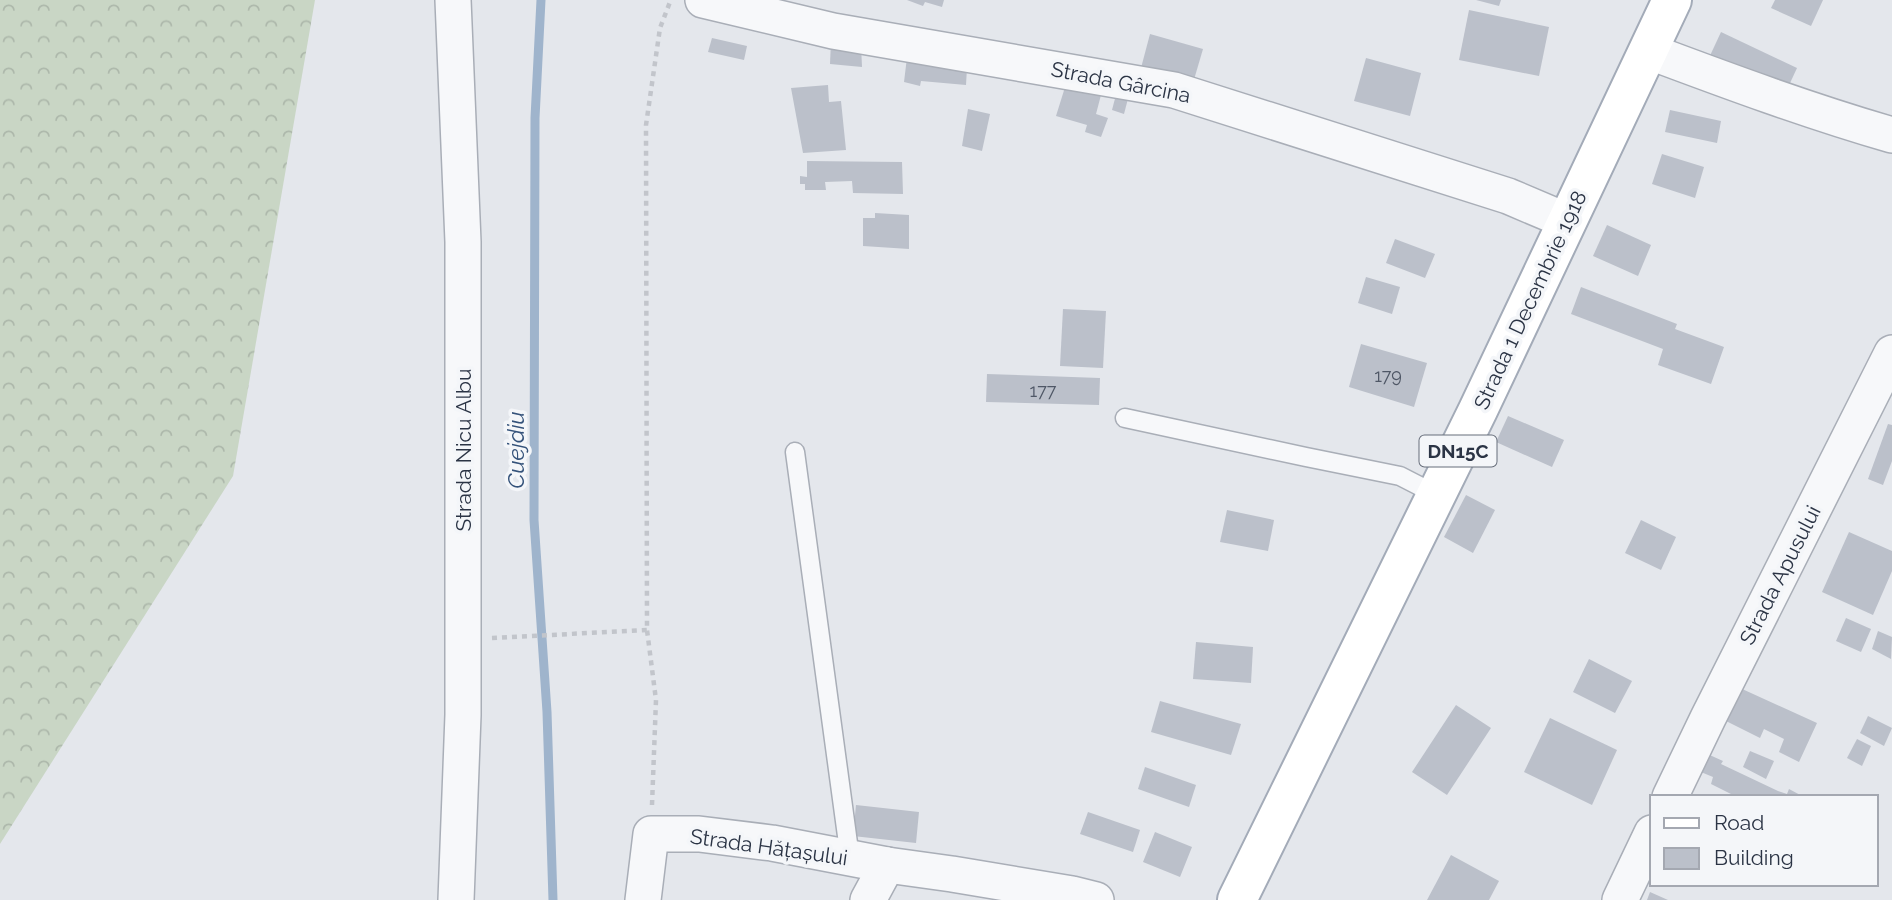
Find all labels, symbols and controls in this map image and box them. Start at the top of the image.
street label: Strada Gârcina [1049,56,1193,108]
street label: Strada 1 Decembrie 1918 [1468,187,1592,413]
house number: 179 [1374,365,1402,386]
street label: Strada Nicu Albu [451,368,476,532]
house number: 177 [1030,380,1057,401]
water label: Cuejdiu [502,411,529,489]
road number: DN15C [1420,436,1496,466]
street label: Strada Apusului [1734,501,1826,649]
legend [1650,795,1878,886]
text: Road [1714,810,1764,835]
street label: Strada Hățașului [689,824,849,870]
text: Building [1714,845,1794,870]

